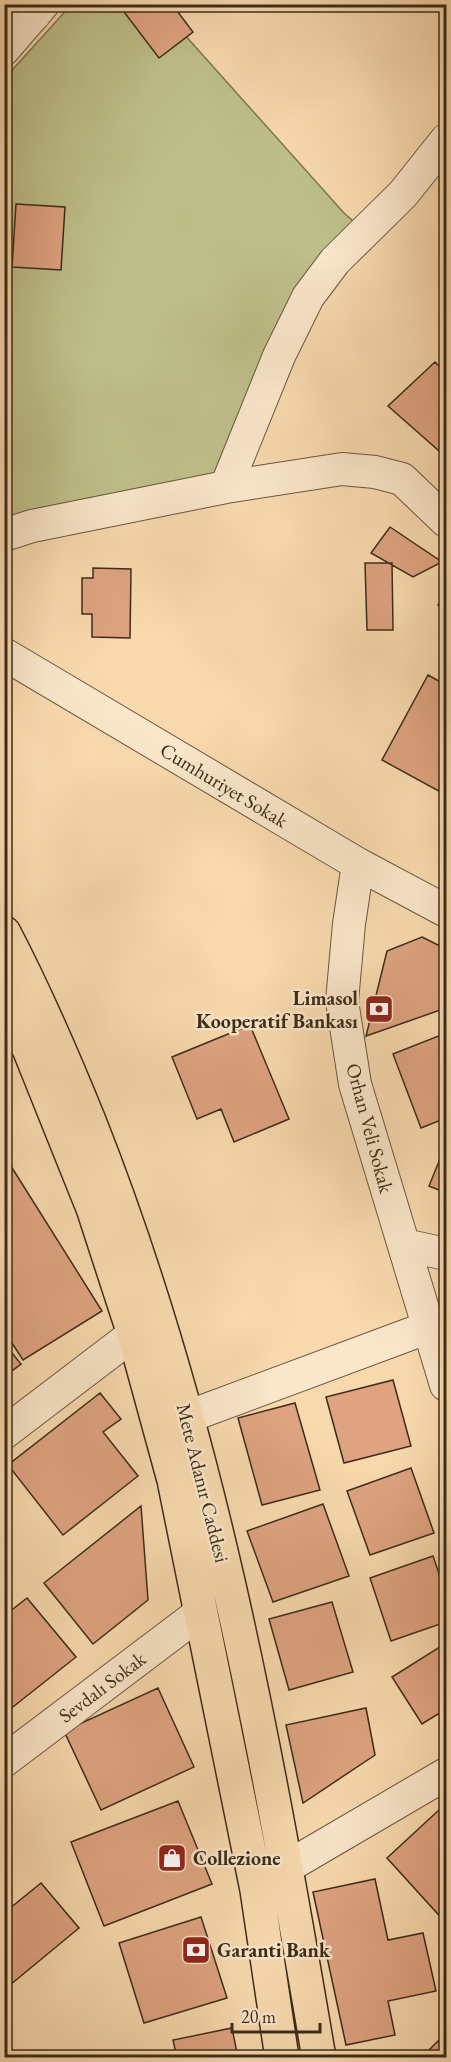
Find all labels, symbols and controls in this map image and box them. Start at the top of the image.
street label: Cumhuriyet Sokak [155,737,293,834]
place label: Limasol Kooperatif Bankası [196,985,358,1034]
bank icon: Limasol Kooperatif Bankası [363,993,395,1025]
street label: Orhan Veli Sokak [340,1060,400,1196]
street label: Mete Adanır Caddesi [171,1401,235,1565]
street label: Sevdalı Sokak [53,1645,151,1728]
shop icon: Collezione [156,1842,188,1874]
place label: Collezione [193,1845,281,1871]
bank icon: Garanti Bank [180,1934,212,1966]
place label: Garanti Bank [217,1937,331,1963]
scale bar [232,1996,320,2034]
text: 20 m [241,2005,276,2028]

